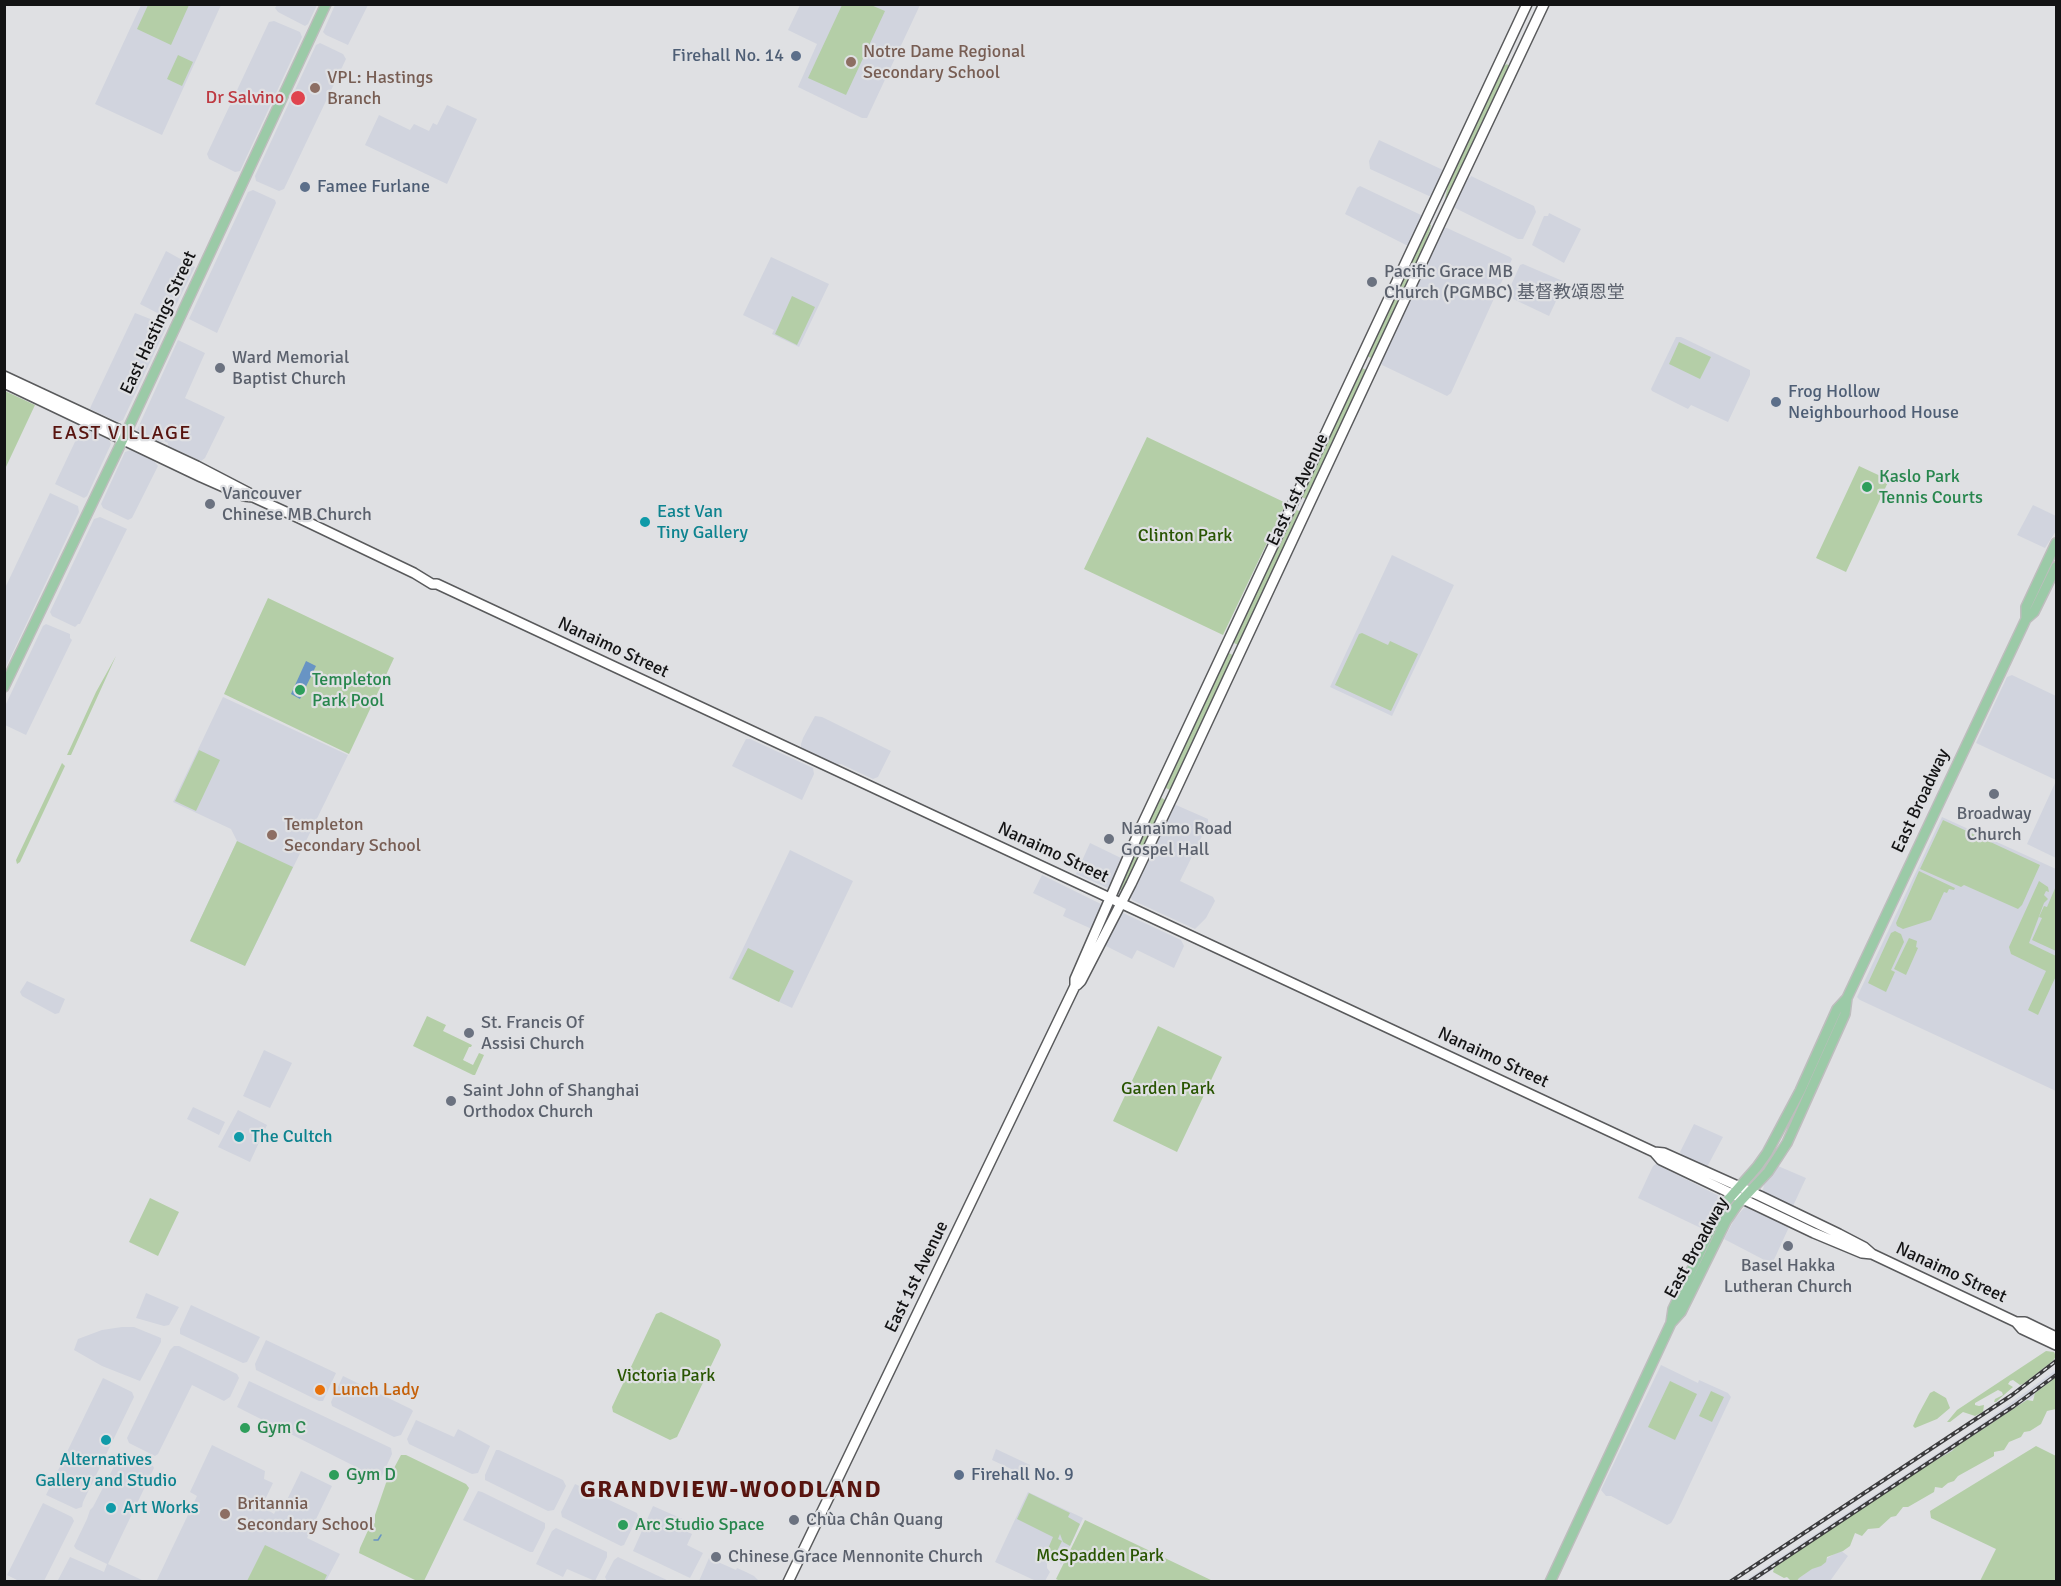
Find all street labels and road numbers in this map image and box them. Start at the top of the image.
street label: East Hastings Street [116,248,202,398]
street label: East 1st Avenue [1263,430,1333,550]
street label: Nanaimo Street [554,613,672,683]
street label: East Broadway [1887,746,1955,856]
street label: Nanaimo Street [994,818,1112,888]
street label: Nanaimo Street [1434,1023,1552,1093]
street label: East Broadway [1660,1194,1734,1302]
street label: East 1st Avenue [881,1218,953,1336]
street label: Nanaimo Street [1892,1238,2010,1308]

